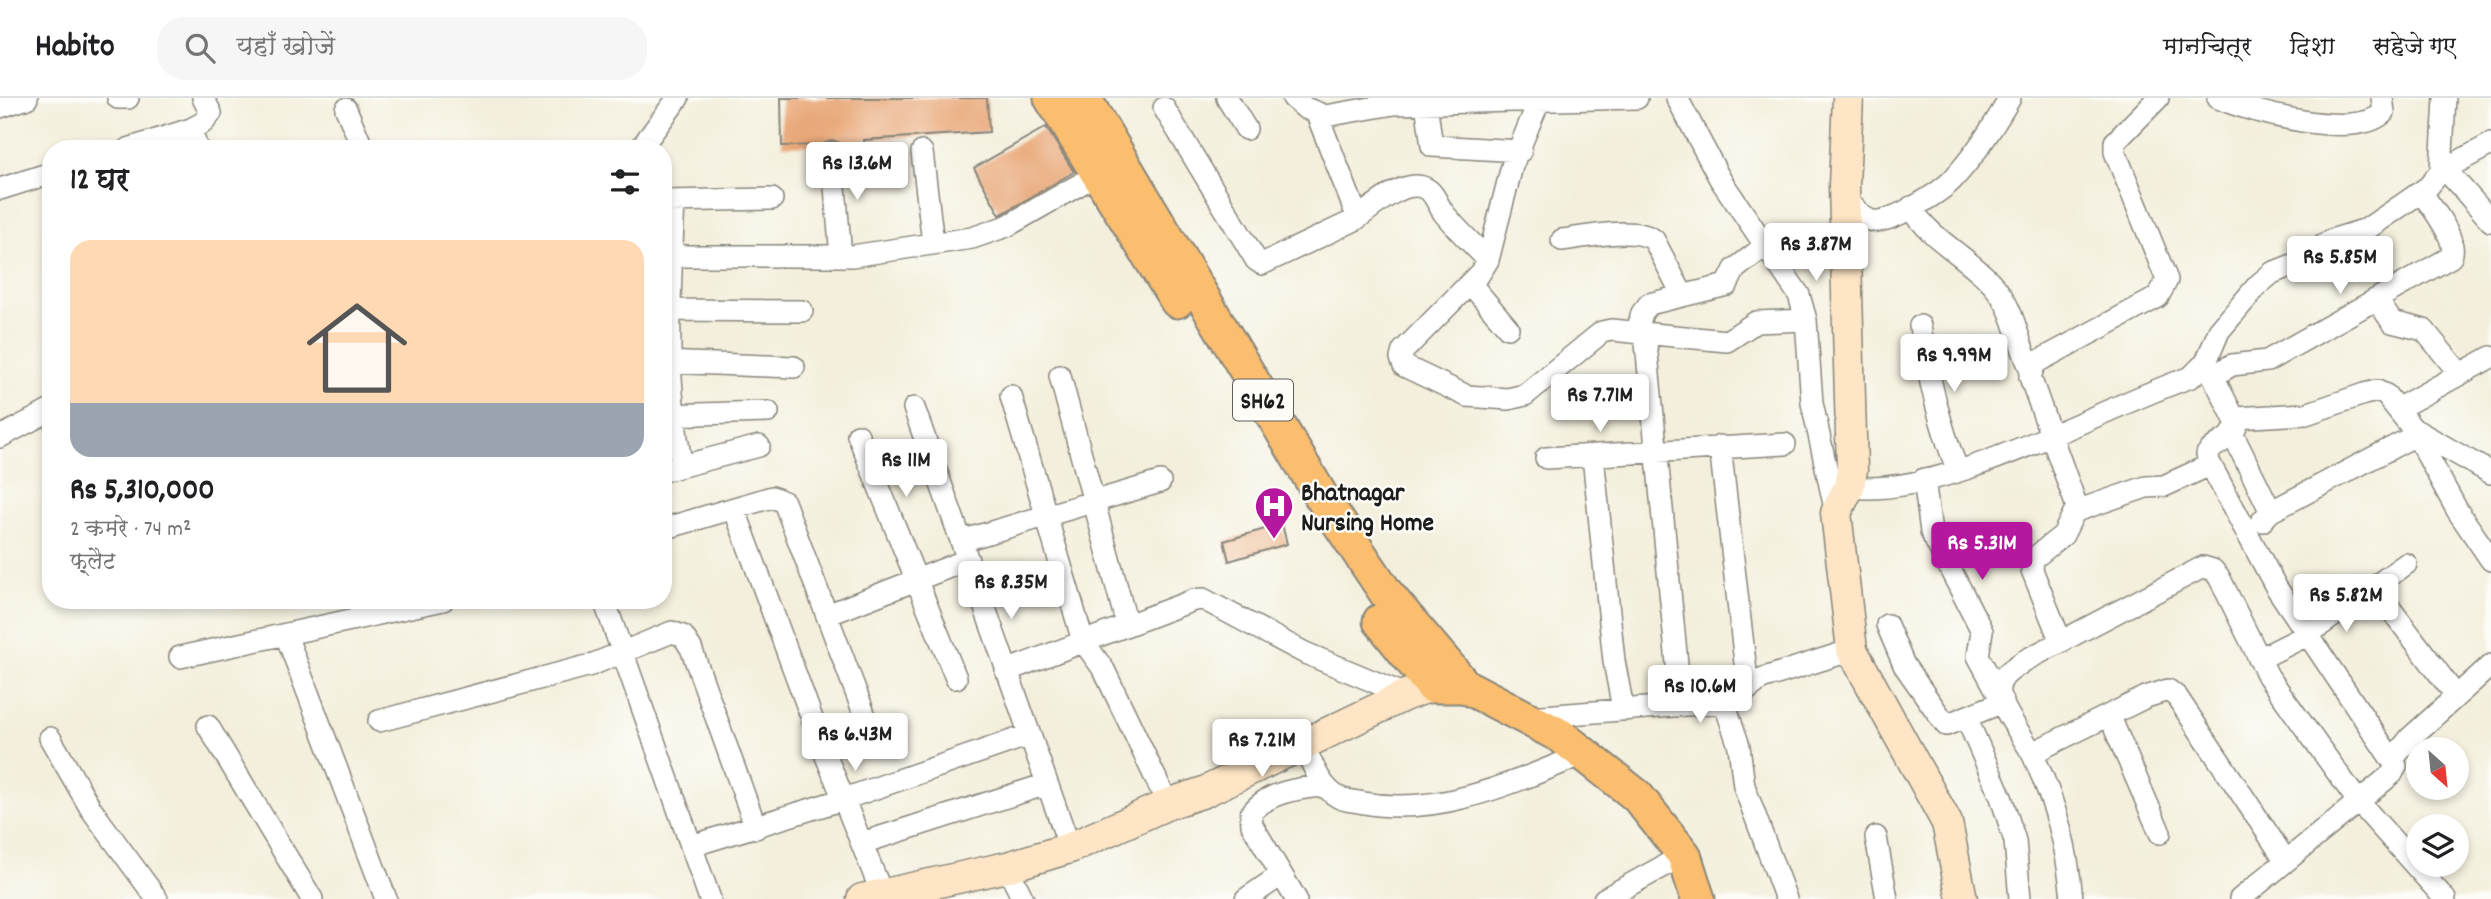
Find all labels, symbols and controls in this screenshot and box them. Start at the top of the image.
search box [157,17,647,80]
text: Habito [35,25,115,72]
icon: search [181,29,219,67]
text: यहाँ खोजें [237,30,335,67]
text: मानचित्र [2163,31,2251,65]
text: दिशा [2289,31,2335,65]
text: सहेजे गए [2373,31,2456,65]
pin: Rs 13.6M [785,142,929,202]
text: Rs 13.6M [822,148,892,181]
text: 12 घर [70,161,129,204]
icon: filters [606,163,644,201]
pin: Rs 3.87M [1744,223,1888,283]
text: Rs 3.87M [1780,229,1852,262]
pin: Rs 5.85M [2268,236,2412,296]
text: Rs 5.85M [2303,242,2377,275]
icon: home [294,285,420,411]
pin: Rs 9.99M [1882,334,2026,394]
text: Rs 9.99M [1916,340,1992,373]
pin: Rs 7.71M [1528,374,1672,434]
road number: SH62 [1233,380,1293,421]
text: Rs 7.71M [1567,380,1633,413]
pin: Rs 11M [849,440,963,499]
text: Rs 11M [881,445,931,478]
text: Rs 5,310,000 [70,471,215,514]
place label: Bhatnagar Nursing Home [1301,476,1434,543]
hospital icon: Bhatnagar Nursing Home [1253,485,1295,540]
text: 2 कमरे · 74 m² [70,514,191,547]
pin: Rs 5.31M [1910,522,2054,582]
text: Rs 5.31M [1947,528,2017,561]
text: फ़्लैट [70,547,116,580]
pin: Rs 8.35M [939,561,1083,621]
text: Rs 8.35M [974,567,1048,600]
pin: Rs 5.82M [2274,574,2418,634]
text: Rs 5.82M [2309,580,2383,613]
pin: Rs 10.6M [1628,666,1772,725]
text: Rs 10.6M [1664,671,1736,704]
pin: Rs 6.43M [783,714,927,773]
text: Rs 6.43M [818,719,892,752]
pin: Rs 7.21M [1190,720,1334,779]
text: Rs 7.21M [1228,725,1296,758]
north arrow [2406,737,2469,800]
map controls [2406,737,2469,877]
button: layers [2406,814,2469,877]

